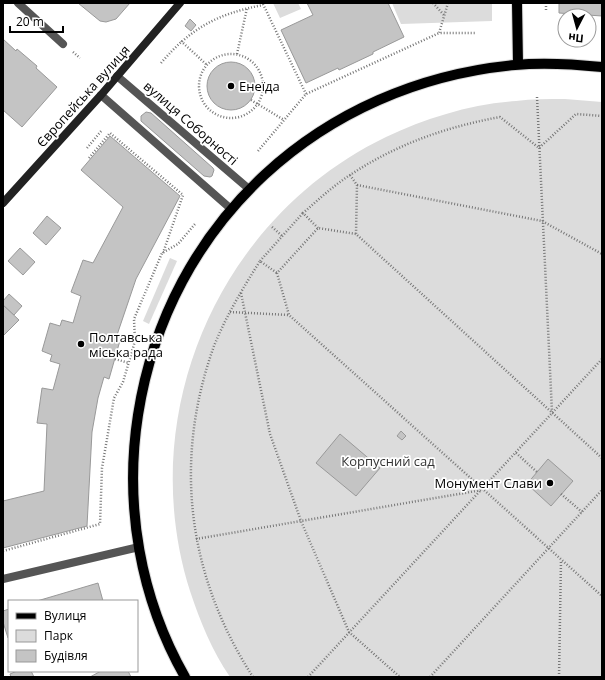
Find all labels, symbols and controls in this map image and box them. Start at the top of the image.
scale bar [10,8,63,34]
north arrow [557,8,597,48]
text: 20 m [16,13,44,30]
text: Пн [567,30,584,47]
street label: Європейська вулиця [32,41,134,151]
street label: вулиця Соборності [140,77,242,169]
place label: Енеїда [239,77,280,95]
marker: Енеїда [226,81,236,91]
place label: Полтавська міська рада [89,328,163,361]
marker: Полтавська міська рада [76,339,86,349]
park label: Корпусний сад [341,452,435,470]
place label: Монумент Слави [435,474,542,492]
marker: Монумент Слави [545,478,555,488]
legend [8,600,138,672]
text: Вулиця [44,607,86,624]
text: Парк [44,627,74,644]
text: Будівля [44,647,88,664]

